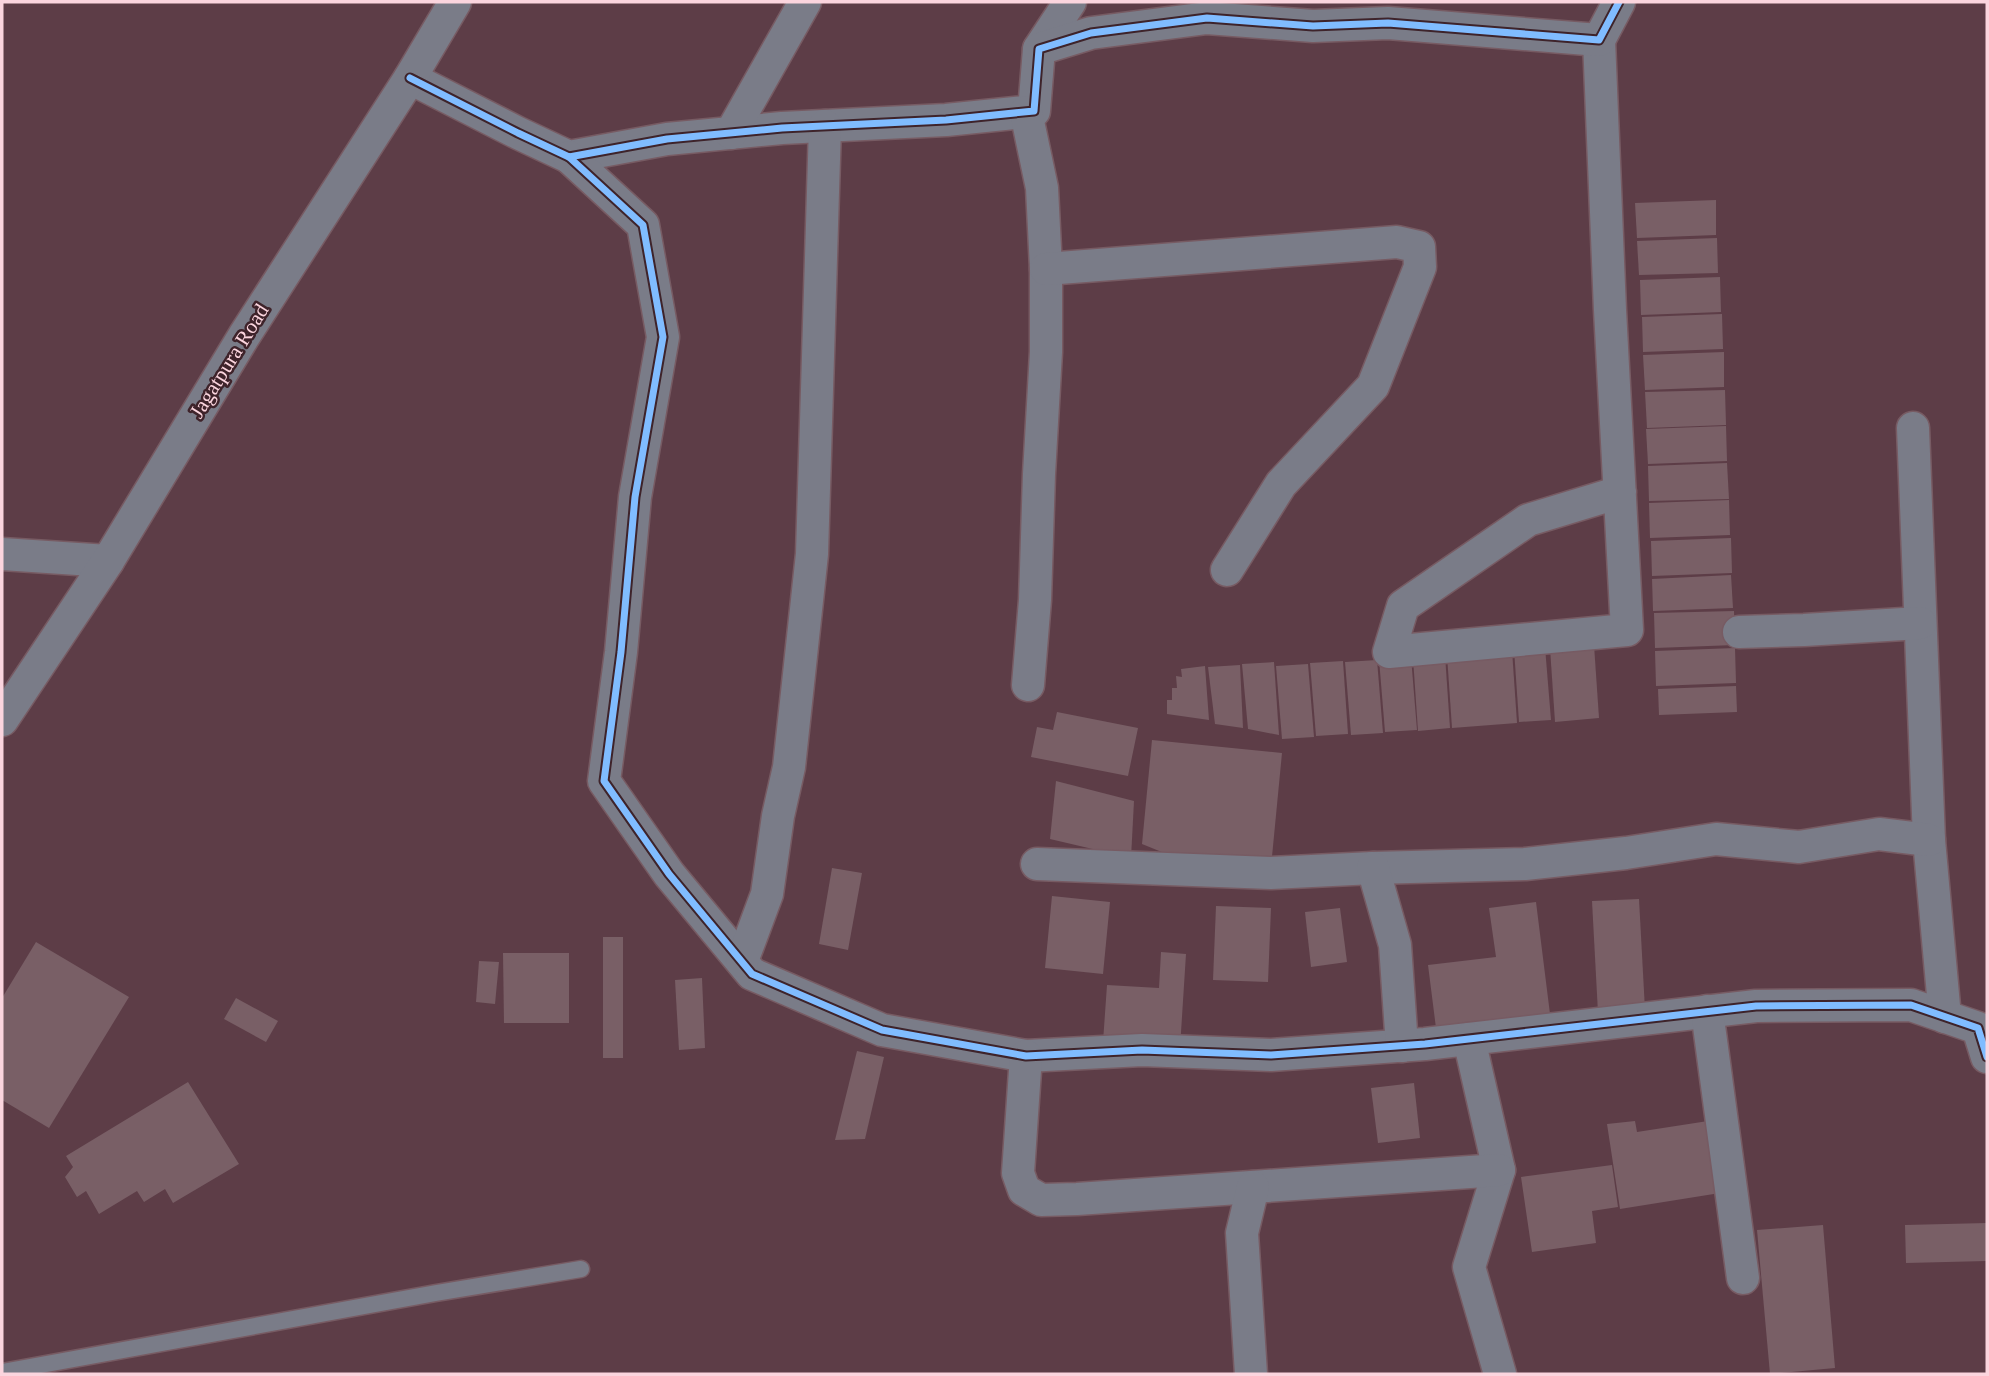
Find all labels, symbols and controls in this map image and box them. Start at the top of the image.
street label: Jagatpura Road [184,299,274,423]

